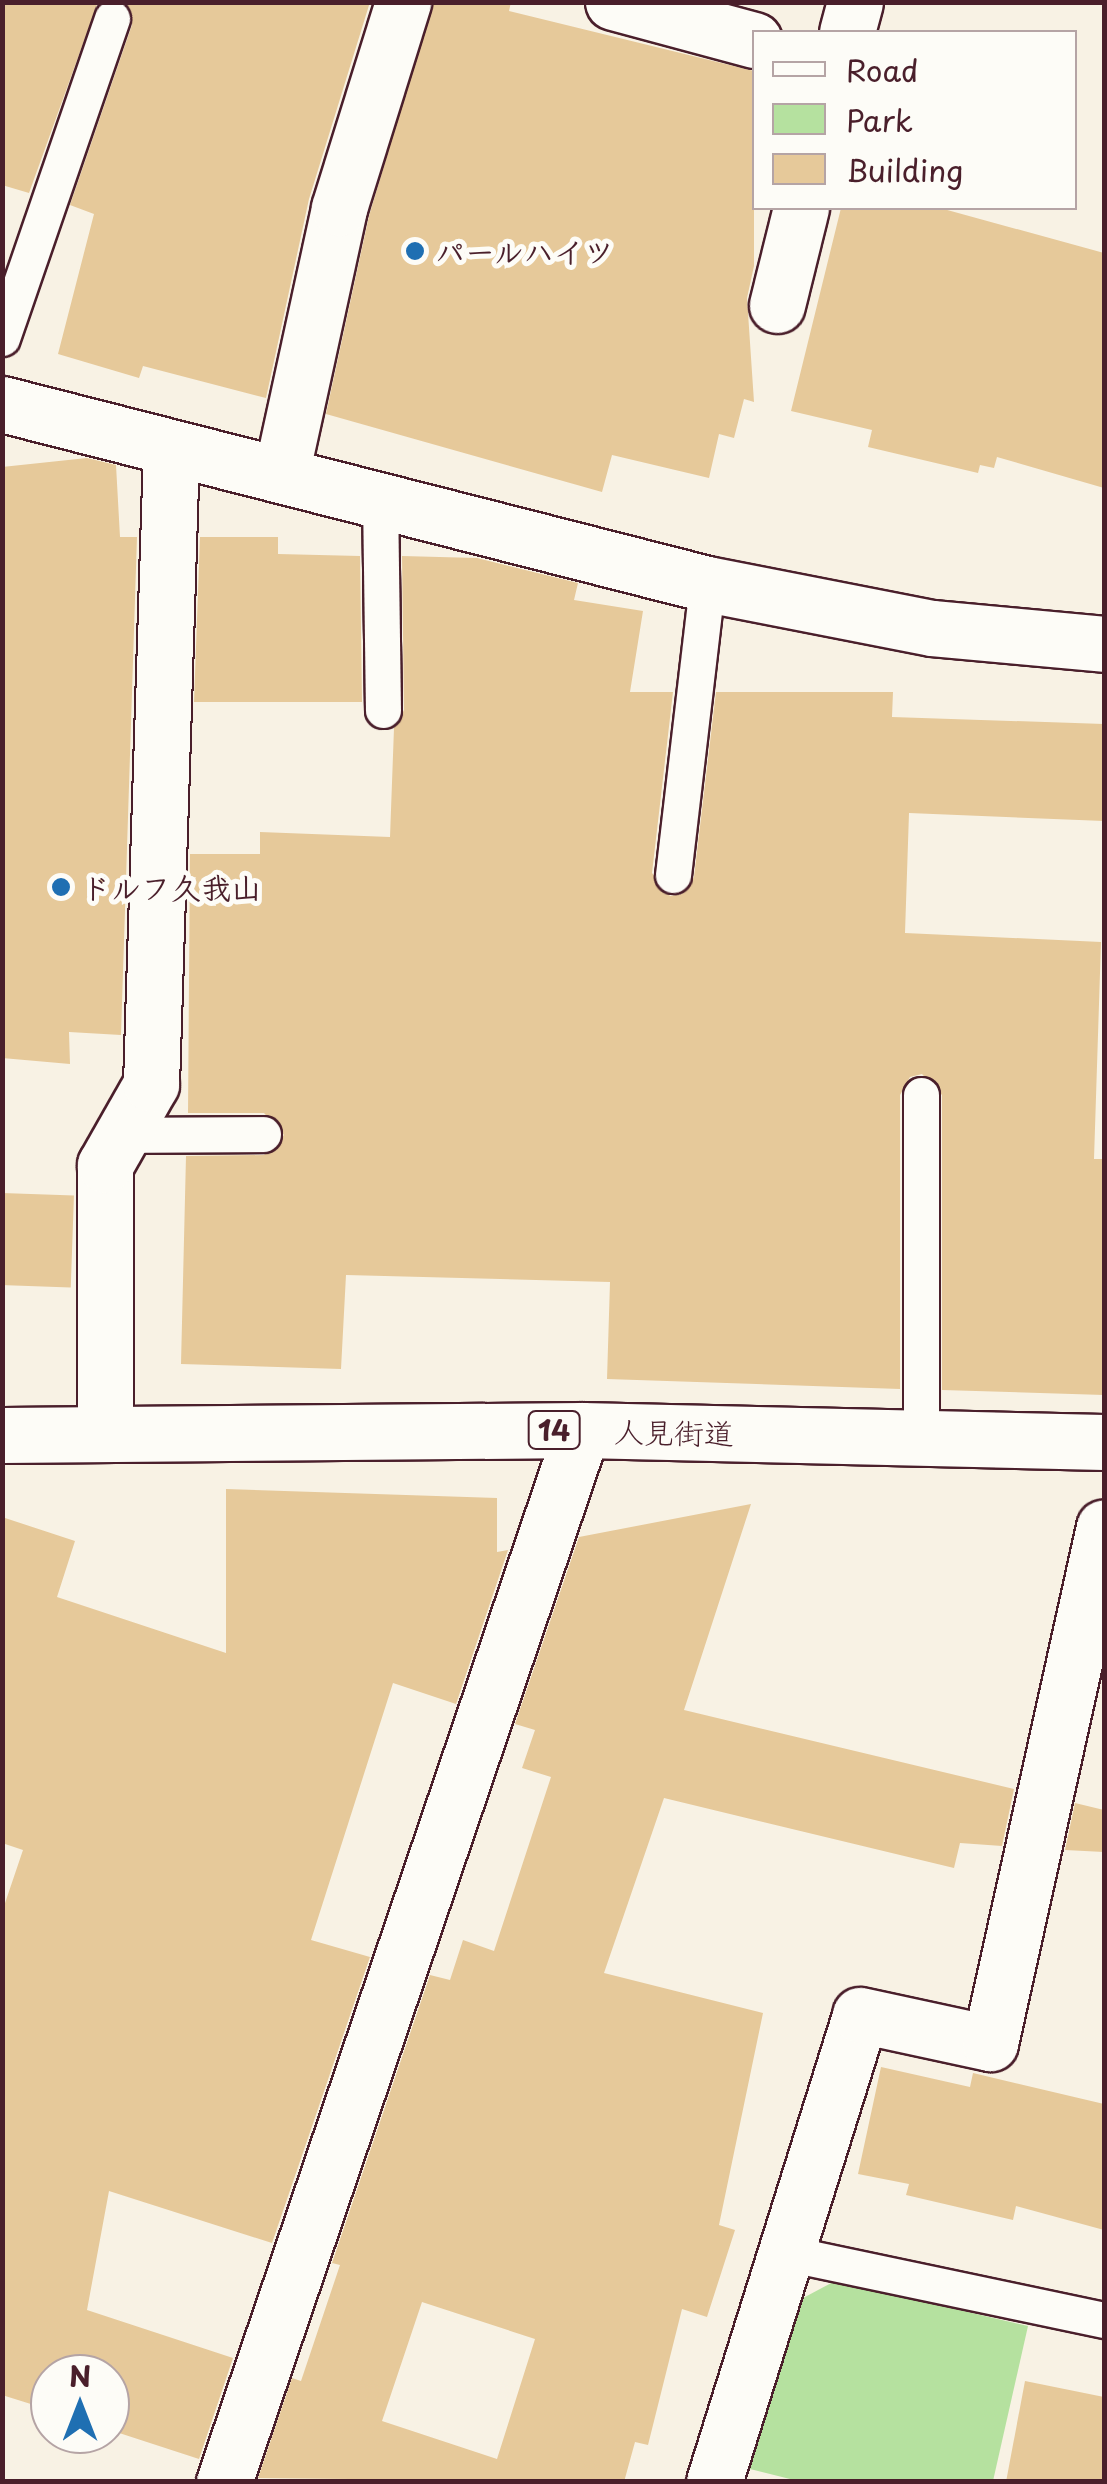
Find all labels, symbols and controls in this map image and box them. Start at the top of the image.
legend [752,30,1077,210]
text: Road [846,47,919,92]
text: Park [846,97,913,142]
text: Building [846,147,963,192]
place label: パールハイツ [435,233,615,269]
marker: パールハイツ [404,240,426,262]
place label: ドルフ久我山 [81,869,261,905]
marker: ドルフ久我山 [50,876,72,898]
road number: 14 [526,1407,582,1453]
street label: 人見街道 [614,1413,734,1451]
north arrow [30,2354,130,2454]
text: N [69,2354,91,2397]

